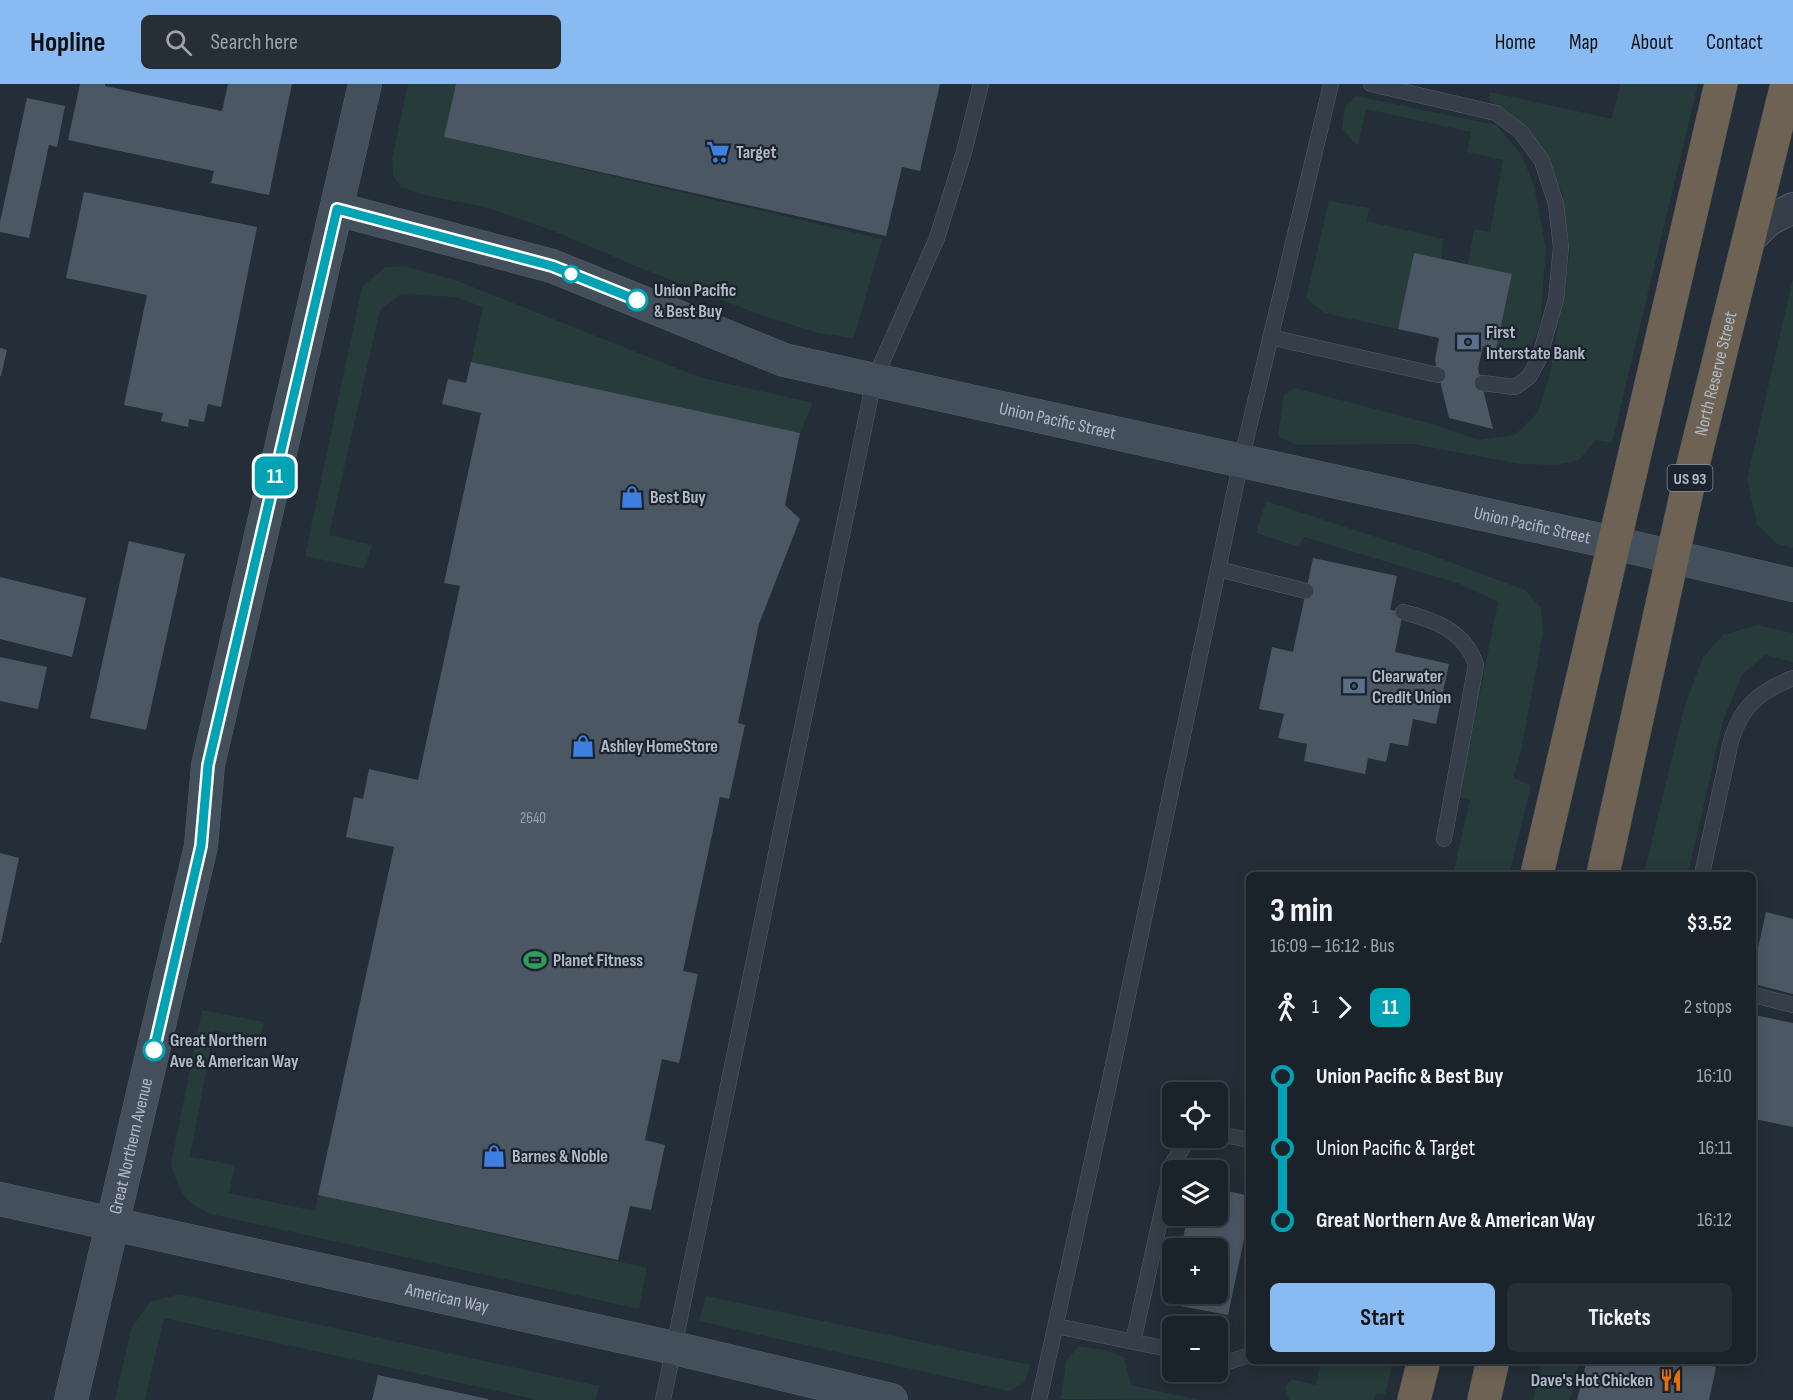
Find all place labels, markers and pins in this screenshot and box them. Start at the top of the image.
supermarket icon: Target [705,139,731,165]
place label: Target [736,142,776,163]
unlabelled marker [562,265,580,283]
place label: Union Pacific & Best Buy [654,280,736,322]
marker: Union Pacific & Best Buy [626,289,648,311]
place label: First Interstate Bank [1486,322,1586,364]
bank icon: First Interstate Bank [1455,329,1481,355]
shop icon: Best Buy [619,484,645,510]
place label: Best Buy [650,487,706,508]
place label: Clearwater Credit Union [1372,666,1451,708]
bank icon: Clearwater Credit Union [1341,673,1367,699]
shop icon: Ashley HomeStore [570,733,596,759]
place label: Ashley HomeStore [600,736,718,757]
sports icon: Planet Fitness [522,947,548,973]
place label: Planet Fitness [553,950,643,971]
place label: Great Northern Ave & American Way [169,1030,299,1072]
marker: Great Northern Ave & American Way [143,1039,165,1061]
shop icon: Barnes & Noble [481,1143,507,1169]
place label: Barnes & Noble [512,1146,608,1167]
restaurant icon: Dave's Hot Chicken [1658,1367,1684,1393]
place label: Dave's Hot Chicken [1531,1370,1653,1391]

